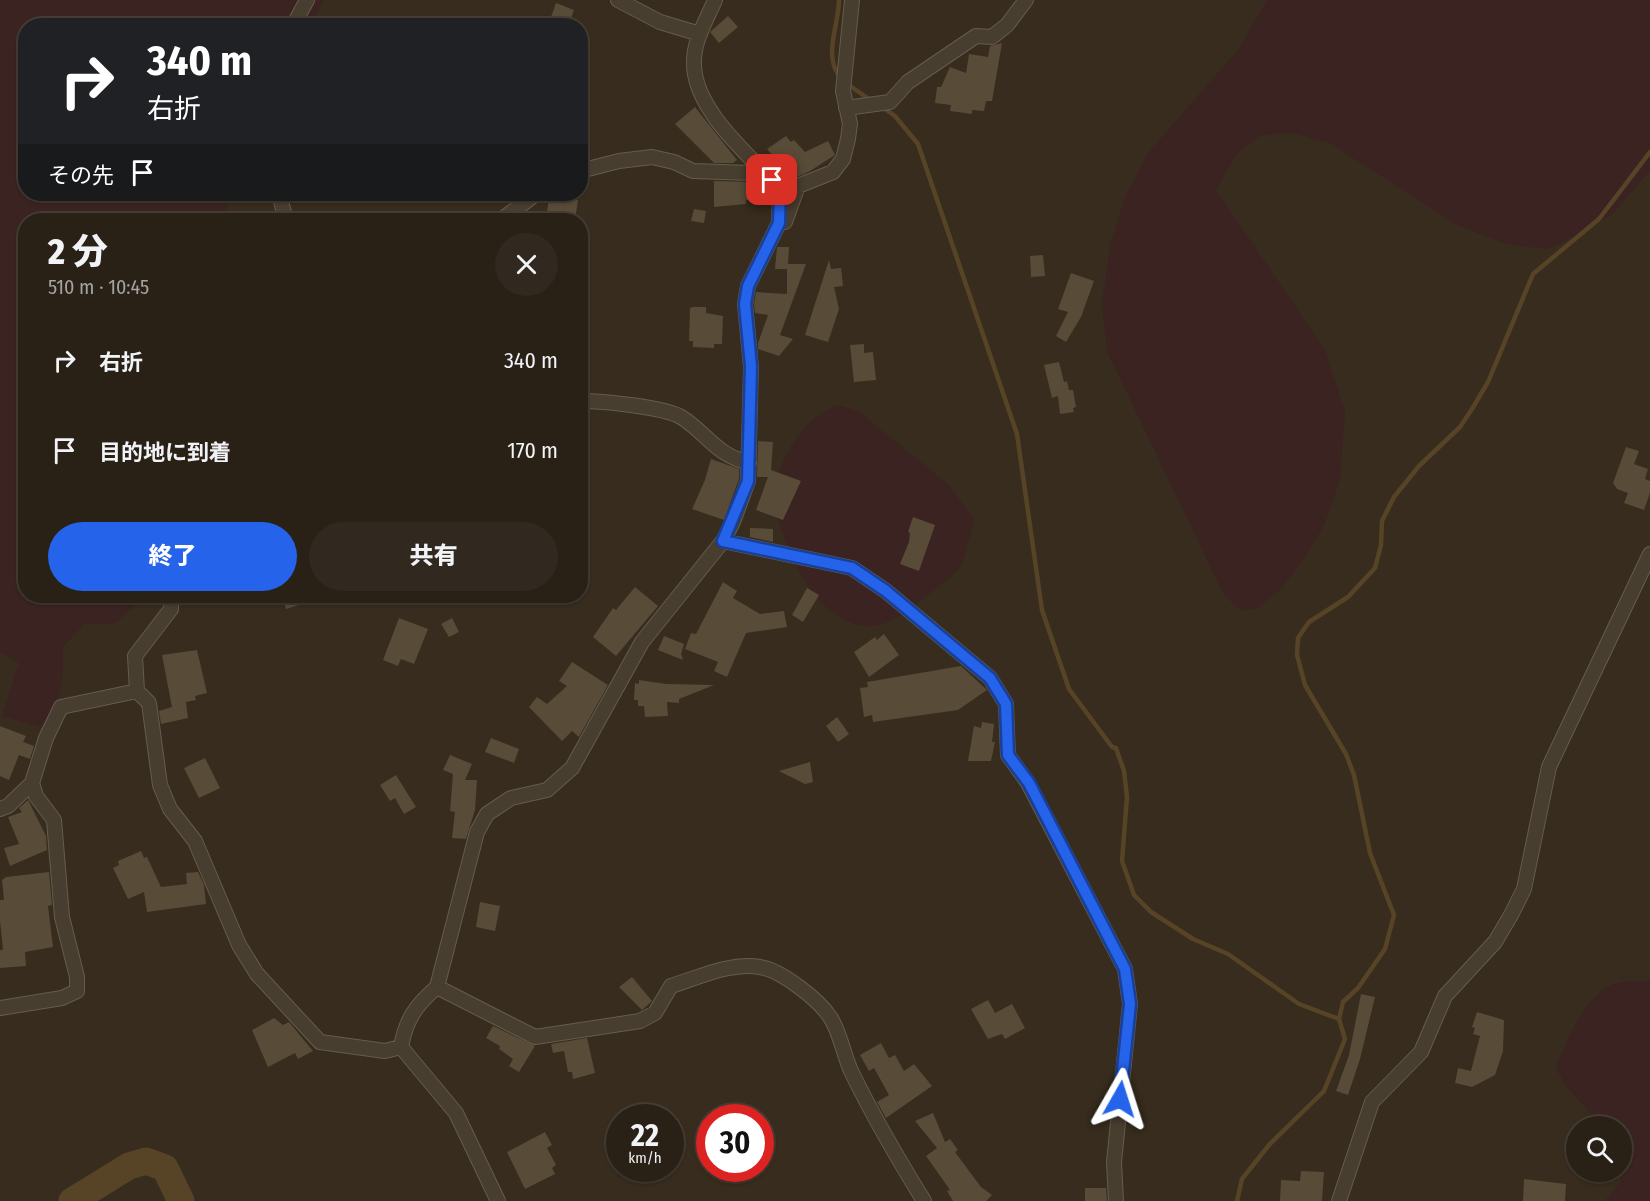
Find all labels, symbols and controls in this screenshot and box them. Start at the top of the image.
text: 340 m [147,36,252,86]
icon: right [48,42,126,120]
text: 右折 [147,93,201,125]
pin [746,154,797,205]
icon: arrive [126,156,159,189]
text: その先 [48,162,114,189]
icon: arrive [755,163,788,196]
text: 2 分 [48,230,108,274]
button: close [495,233,558,296]
text: 510 m · 10:45 [48,275,149,299]
icon: right [48,344,81,377]
text: 340 m [504,347,558,374]
text: 右折 [99,349,143,376]
icon: arrive [48,434,81,467]
text: 170 m [507,437,558,464]
text: 目的地に到着 [99,439,231,466]
button: 終了 [48,522,297,591]
button: 共有 [309,522,558,591]
position arrow [1088,1067,1152,1131]
speed limit sign: 30 [696,1104,774,1182]
map controls [1566,1116,1632,1182]
button: search [1566,1116,1632,1182]
text: 22 [631,1118,659,1154]
text: km/h [628,1149,662,1167]

